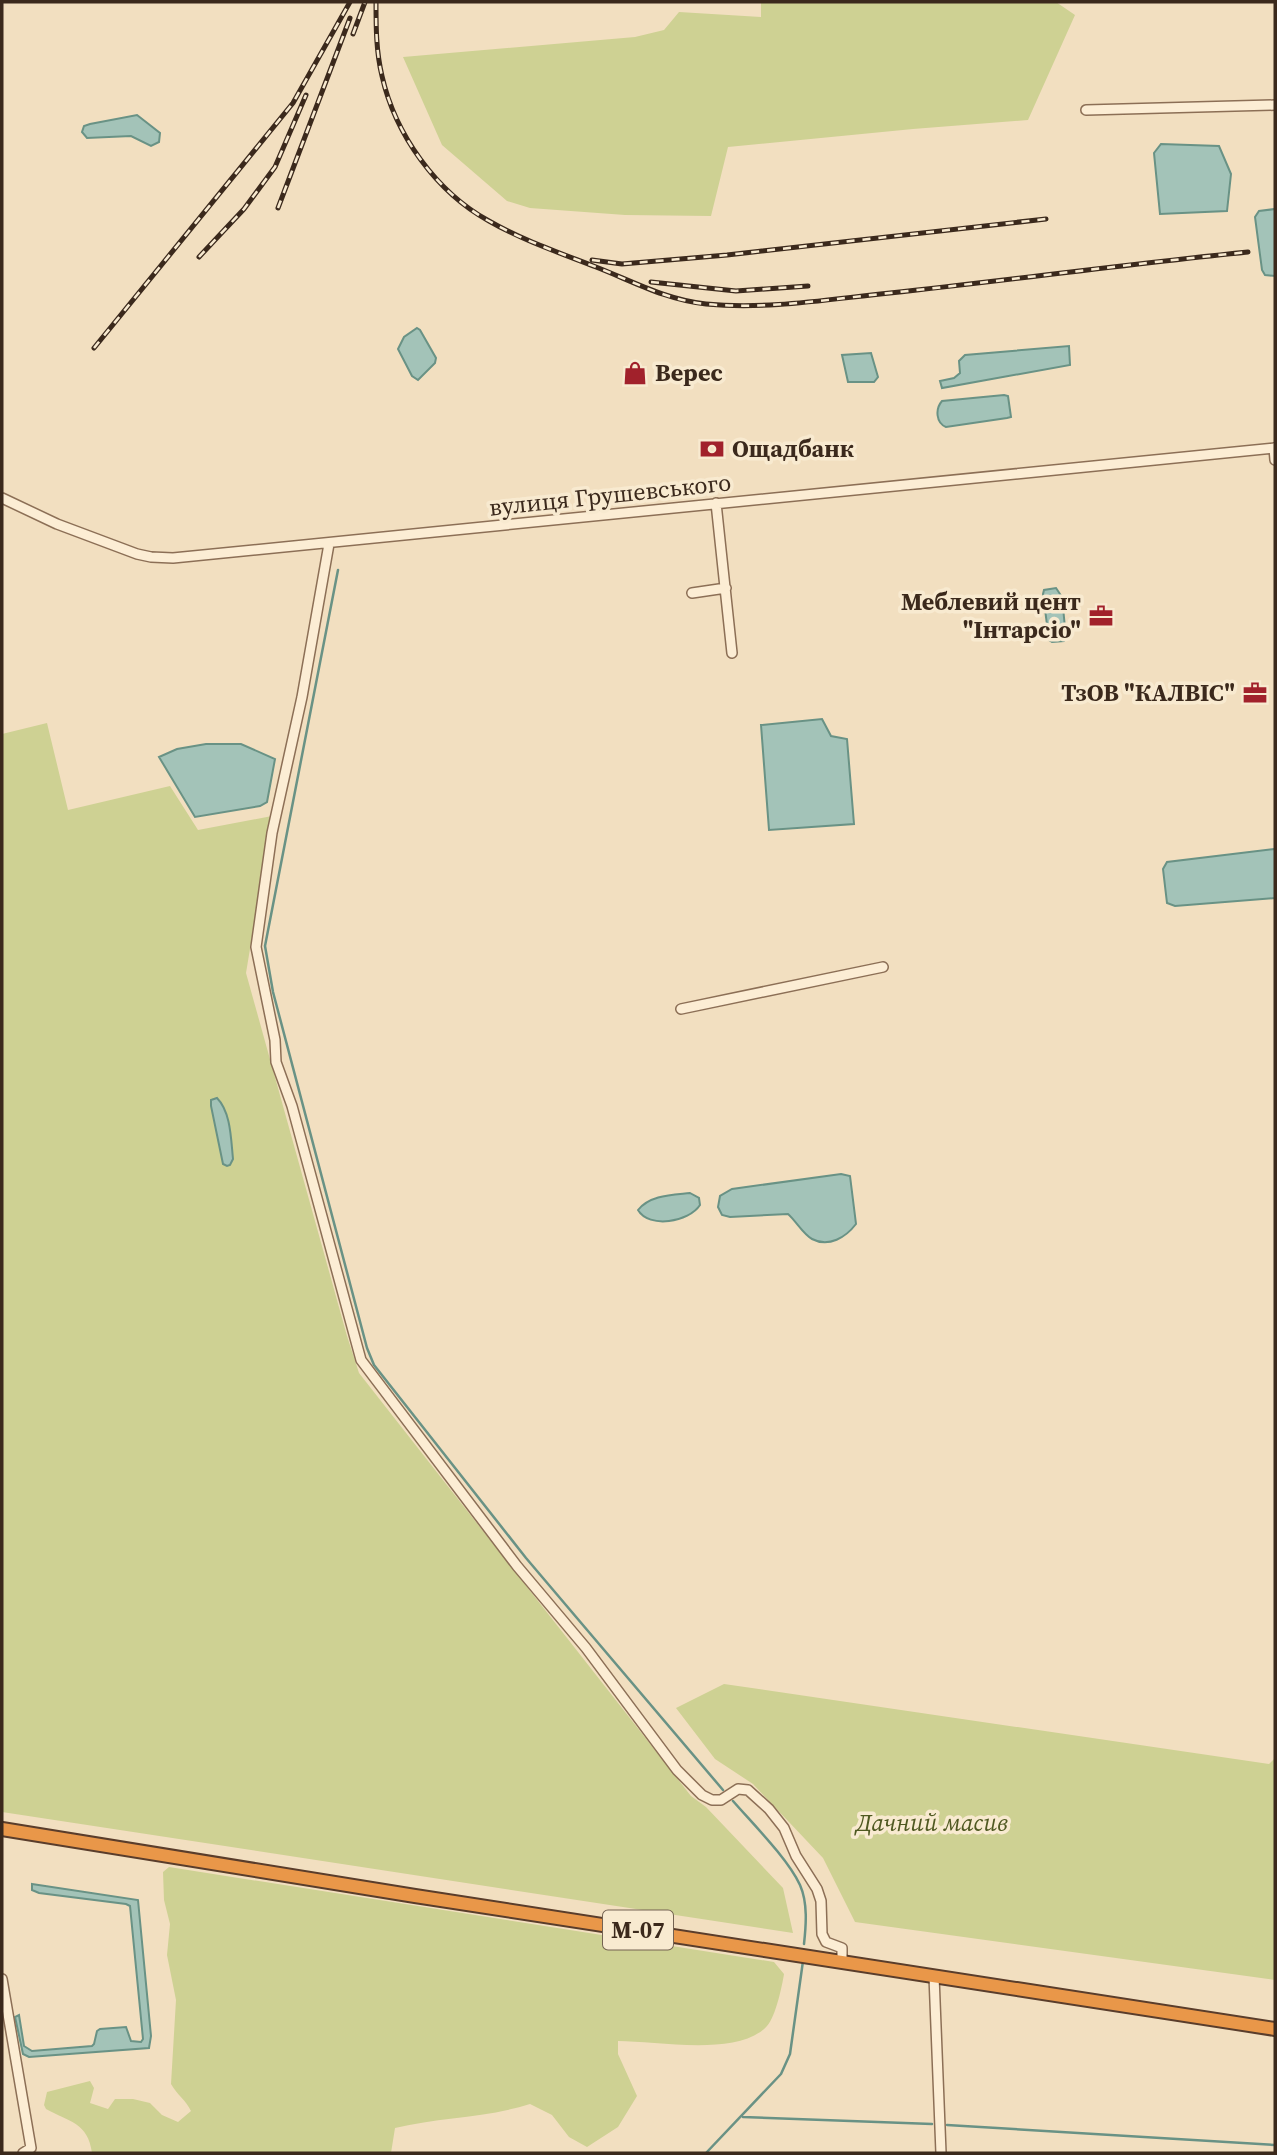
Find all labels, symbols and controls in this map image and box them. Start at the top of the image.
place label: Верес [655,356,723,389]
shop icon: Верес [621,359,649,387]
place label: Ощадбанк [732,432,854,465]
bank icon: Ощадбанк [698,435,726,463]
street label: вулиця Грушевського [487,465,733,524]
place label: Меблевий цент "Інтарсіо" [901,585,1081,646]
office icon: Меблевий цент "Інтарсіо" [1087,602,1115,630]
place label: ТзОВ "КАЛВІС" [1061,676,1235,709]
office icon: ТзОВ "КАЛВІС" [1241,679,1269,707]
park label: Дачний масив [854,1806,1008,1839]
road number: М-07 [603,1910,673,1950]

